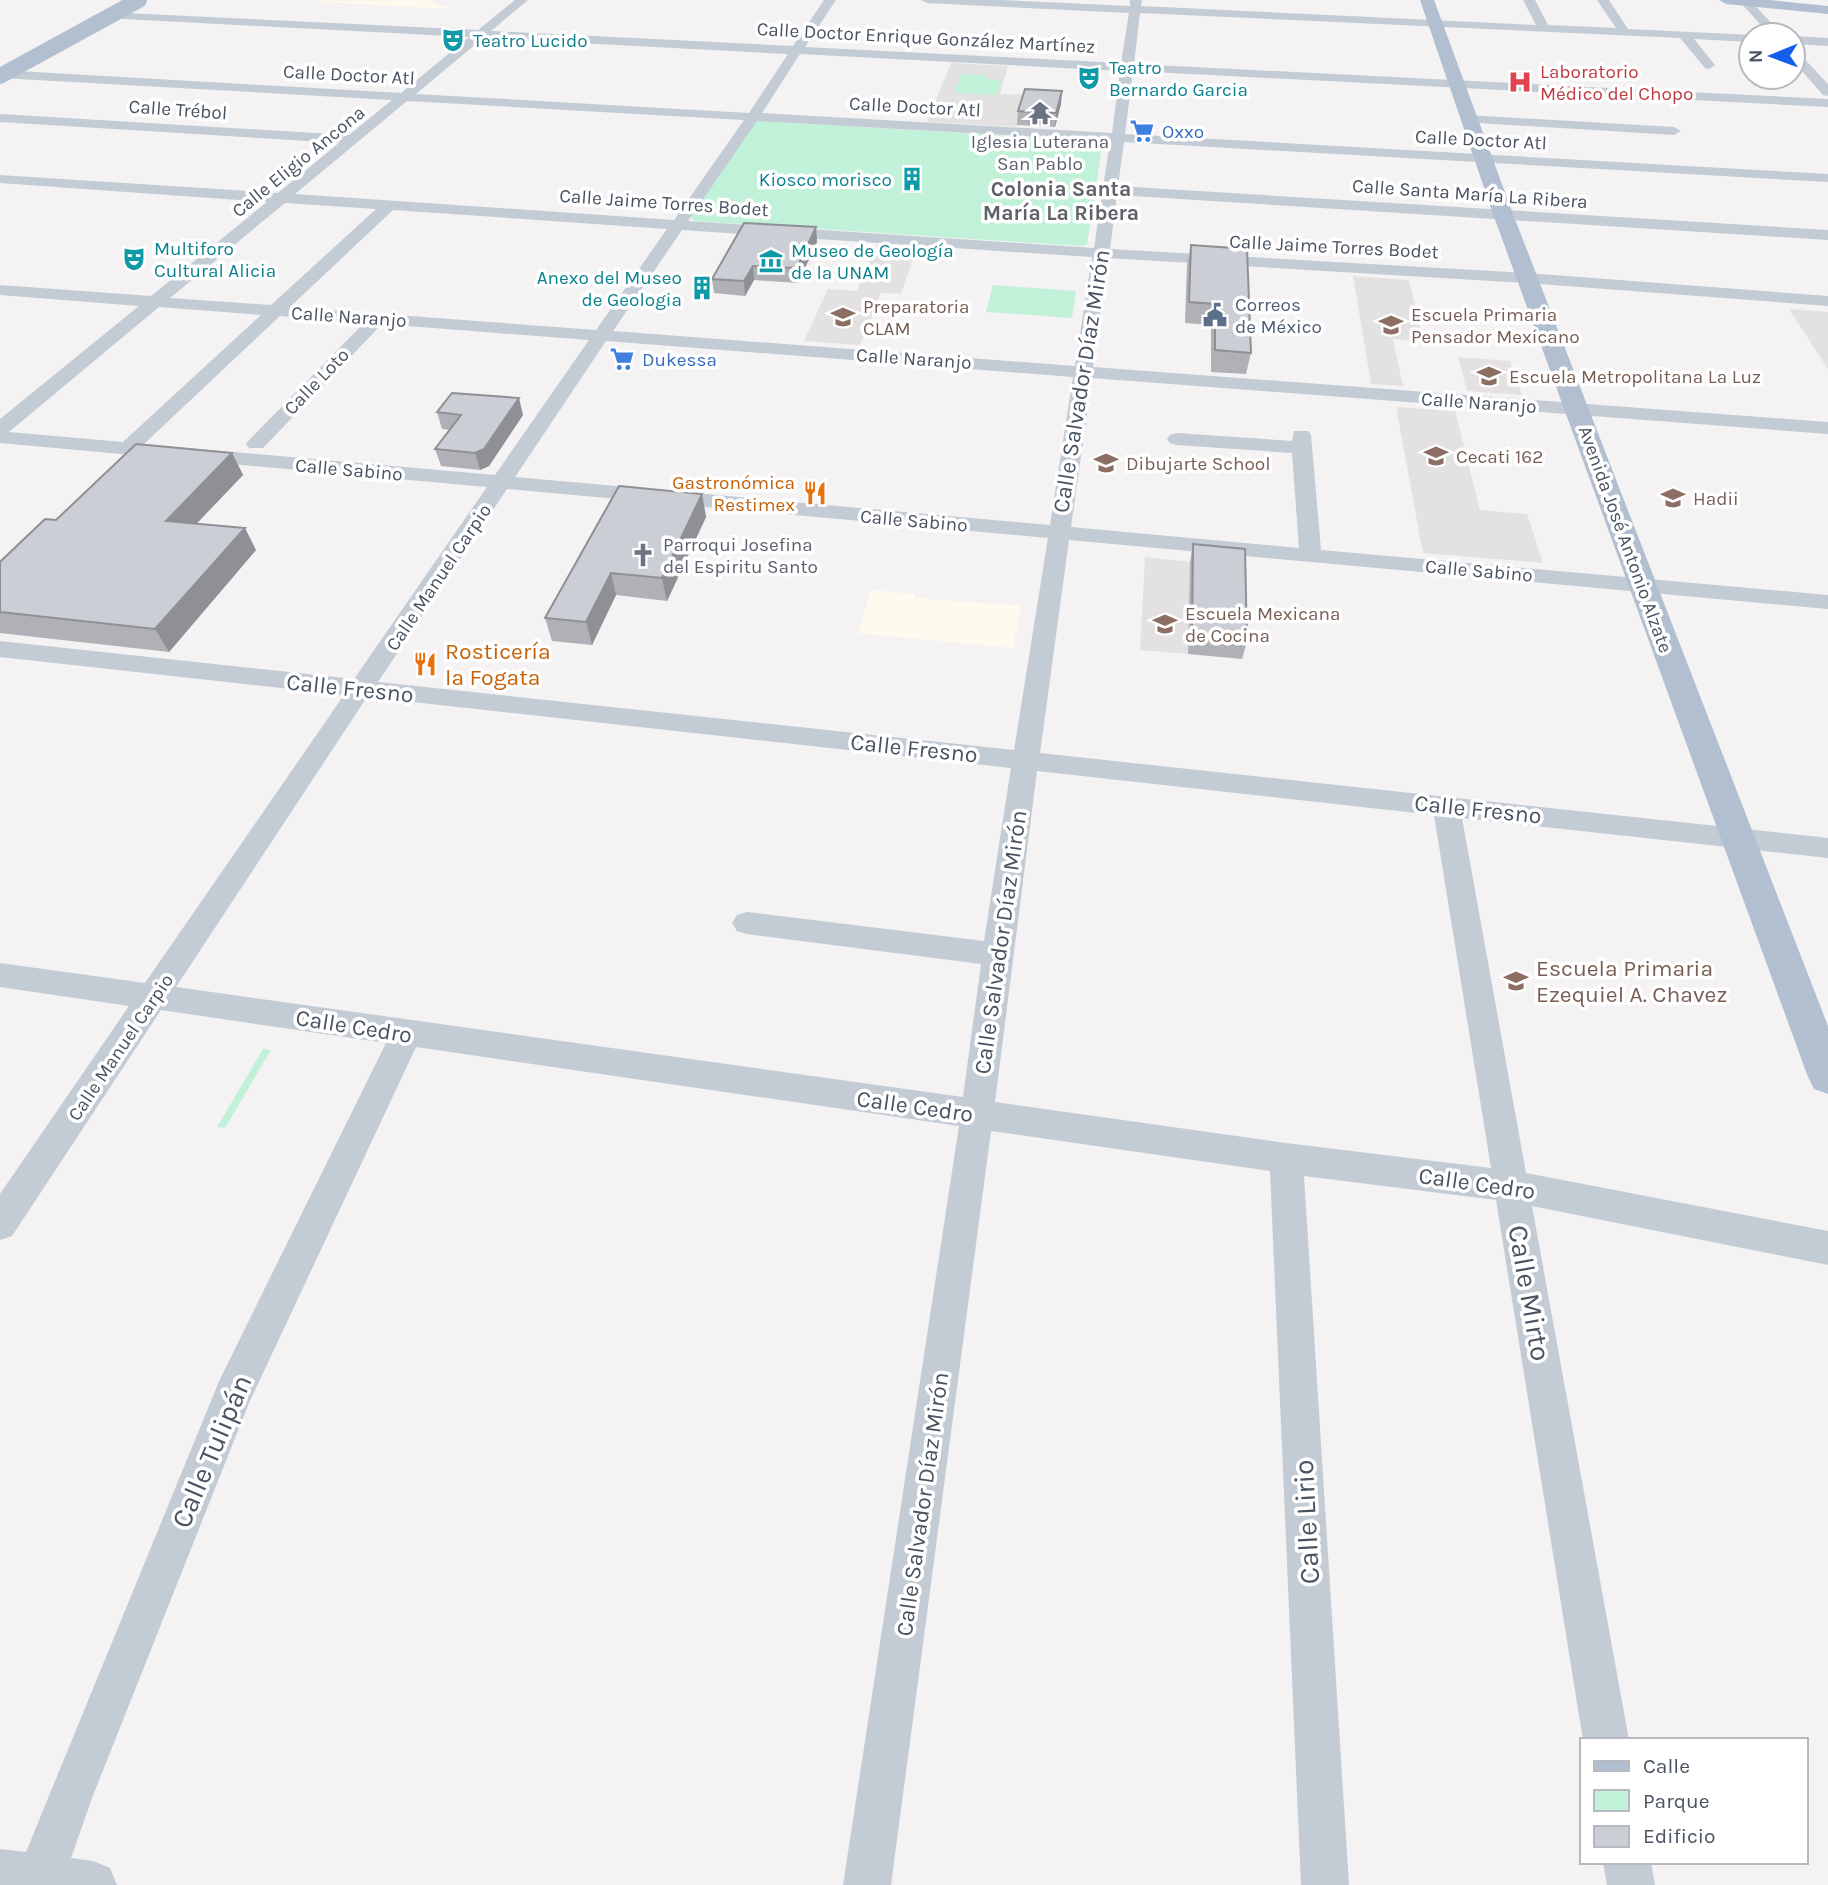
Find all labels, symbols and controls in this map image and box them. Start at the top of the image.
street label: Calle Doctor Enrique González Martínez [756,18,1096,58]
north arrow [1737,21,1807,91]
theatre icon: Teatro Lucido [439,26,467,54]
place label: Teatro Lucido [473,30,588,52]
text: N [1745,49,1767,63]
place label: Teatro Bernardo Garcia [1109,57,1248,101]
street label: Calle Doctor Atl [282,61,415,89]
place label: Laboratorio Médico del Chopo [1540,61,1693,105]
theatre icon: Teatro Bernardo Garcia [1075,64,1103,92]
hospital icon: Laboratorio Médico del Chopo [1506,68,1534,96]
street label: Calle Doctor Atl [848,93,981,121]
street label: Calle Trébol [128,96,228,124]
temple icon: Iglesia Luterana San Pablo [1026,99,1054,127]
street label: Calle Eligio Ancona [228,101,369,222]
supermarket icon: Oxxo [1128,117,1156,145]
place label: Oxxo [1162,121,1204,143]
street label: Calle Doctor Atl [1414,126,1547,154]
place label: Iglesia Luterana San Pablo [971,131,1109,175]
building icon: Kiosco morisco [898,165,926,193]
place label: Kiosco morisco [759,169,892,191]
street label: Calle Santa María La Ribera [1351,175,1588,213]
district label: Colonia Santa María La Ribera [983,177,1139,225]
street label: Calle Jaime Torres Bodet [559,185,769,221]
street label: Calle Jaime Torres Bodet [1229,231,1439,263]
place label: Multiforo Cultural Alicia [154,238,276,282]
place label: Museo de Geología de la UNAM [791,240,954,284]
theatre icon: Multiforo Cultural Alicia [120,245,148,273]
museum icon: Museo de Geología de la UNAM [757,247,785,275]
street label: Calle Salvador Díaz Mirón [1047,247,1116,515]
place label: Anexo del Museo de Geologia [537,267,682,311]
building icon: Anexo del Museo de Geologia [688,274,716,302]
place label: Correos de México [1235,294,1322,338]
place label: Preparatoria CLAM [863,296,970,340]
public building icon: Correos de México [1201,301,1229,329]
street label: Calle Naranjo [290,302,407,332]
school or university icon: Preparatoria CLAM [829,303,857,331]
place label: Escuela Primaria Pensador Mexicano [1411,304,1580,348]
school or university icon: Escuela Primaria Pensador Mexicano [1377,311,1405,339]
street label: Calle Loto [280,344,354,419]
street label: Calle Naranjo [855,344,972,374]
supermarket icon: Dukessa [608,345,636,373]
place label: Dukessa [642,349,717,371]
school or university icon: Escuela Metropolitana La Luz [1475,362,1503,390]
place label: Escuela Metropolitana La Luz [1509,366,1761,388]
street label: Calle Naranjo [1420,388,1537,418]
street label: Avenida José Antonio Alzate [1574,423,1676,656]
school or university icon: Cecati 162 [1422,442,1450,470]
place label: Cecati 162 [1456,446,1543,468]
school or university icon: Dibujarte School [1092,449,1120,477]
place label: Dibujarte School [1126,453,1271,475]
street label: Calle Sabino [294,454,404,486]
place label: Gastronómica Restimex [672,472,795,516]
restaurant icon: Gastronómica Restimex [801,479,829,507]
school or university icon: Hadii [1659,484,1687,512]
place label: Hadii [1693,488,1739,510]
street label: Calle Manuel Carpio [382,500,496,655]
street label: Calle Sabino [859,505,969,537]
place label: Parroqui Josefina del Espiritu Santo [663,534,818,578]
church icon: Parroqui Josefina del Espiritu Santo [629,541,657,569]
street label: Calle Sabino [1424,555,1534,587]
place label: Escuela Mexicana de Cocina [1185,603,1340,647]
school or university icon: Escuela Mexicana de Cocina [1151,610,1179,638]
place label: Rosticería la Fogata [445,638,551,691]
restaurant icon: Rosticería la Fogata [411,650,439,678]
street label: Calle Fresno [285,668,415,709]
street label: Calle Fresno [849,728,979,769]
street label: Calle Fresno [1413,789,1543,830]
street label: Calle Salvador Díaz Mirón [969,808,1032,1076]
place label: Escuela Primaria Ezequiel A. Chavez [1536,955,1727,1008]
school or university icon: Escuela Primaria Ezequiel A. Chavez [1502,967,1530,995]
street label: Calle Manuel Carpio [64,970,178,1125]
street label: Calle Cedro [294,1004,414,1049]
street label: Calle Cedro [855,1085,975,1128]
street label: Calle Cedro [1417,1162,1537,1205]
street label: Calle Mirto [1501,1223,1558,1364]
street label: Calle Tulipán [164,1370,259,1533]
street label: Calle Salvador Díaz Mirón [891,1370,954,1638]
street label: Calle Lirio [1287,1459,1326,1585]
legend [1580,1738,1807,1864]
text: Calle [1643,1754,1690,1778]
text: Parque [1643,1789,1710,1813]
text: Edificio [1643,1824,1716,1848]

